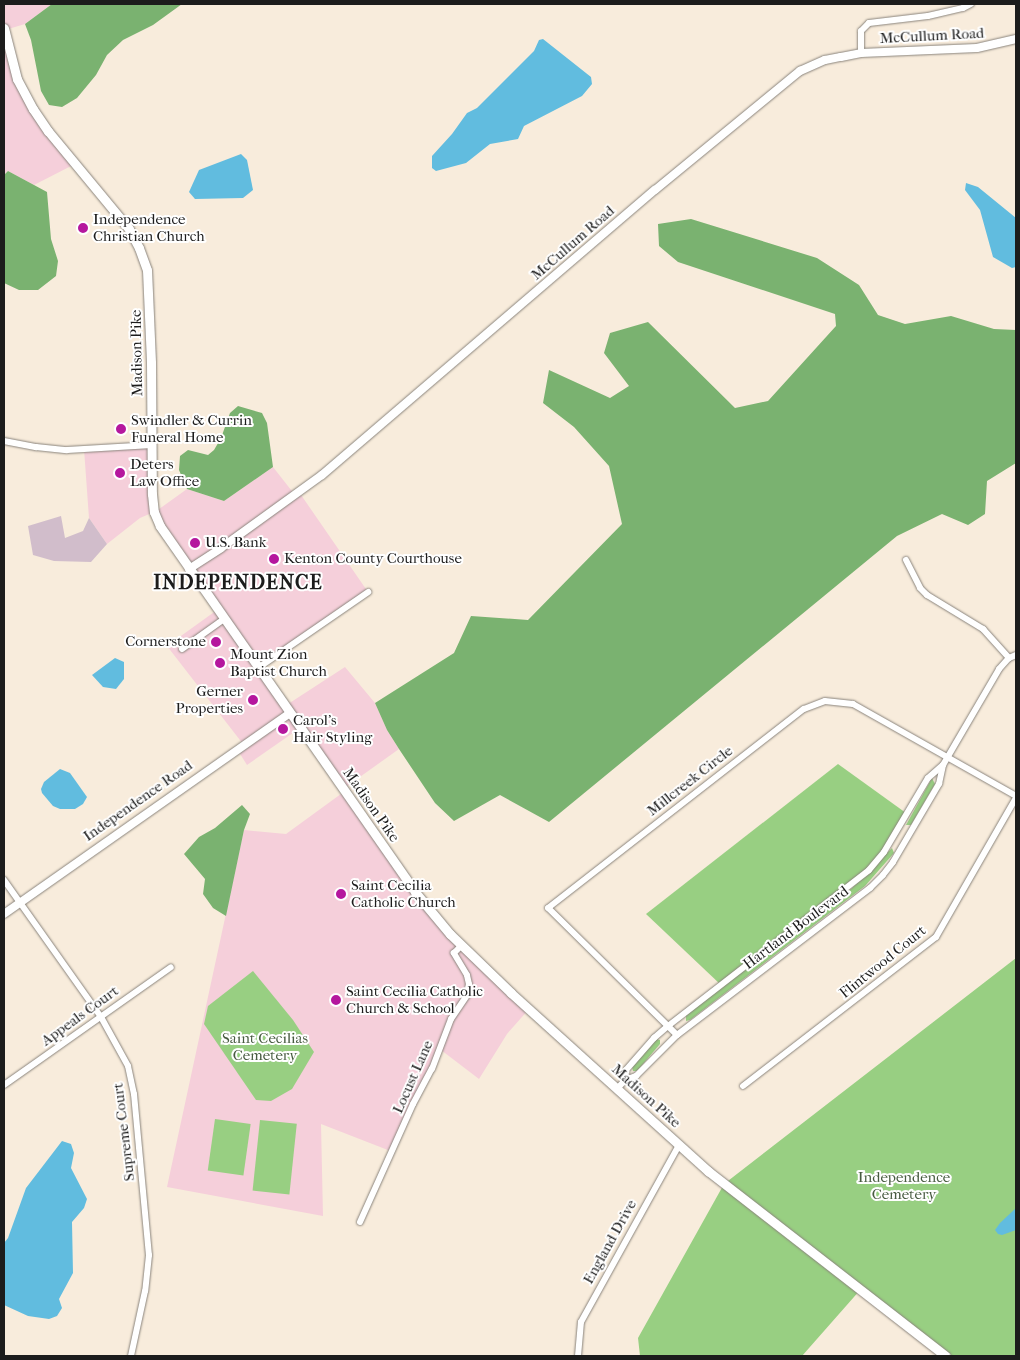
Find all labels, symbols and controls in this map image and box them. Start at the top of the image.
street label: McCullum Road [879,24,985,48]
street label: McCullum Road [528,202,618,284]
place label: Independence Christian Church [93,210,205,245]
marker: Independence Christian Church [77,222,89,234]
street label: Madison Pike [127,310,147,396]
place label: Swindler & Currin Funeral Home [131,411,252,446]
marker: Swindler & Currin Funeral Home [115,423,127,435]
place label: Deters Law Office [130,455,199,490]
marker: Deters Law Office [114,467,126,479]
place label: U.S. Bank [205,534,267,552]
marker: U.S. Bank [189,537,201,549]
place label: Kenton County Courthouse [284,550,462,568]
marker: Kenton County Courthouse [268,553,280,565]
district label: INDEPENDENCE [152,570,324,594]
place label: Cornerstone [125,633,206,651]
marker: Cornerstone [210,636,222,648]
place label: Mount Zion Baptist Church [230,645,327,680]
marker: Mount Zion Baptist Church [214,657,226,669]
place label: Gerner Properties [175,682,243,717]
marker: Gerner Properties [247,694,259,706]
place label: Carol’s Hair Styling [293,711,372,746]
marker: Carol’s Hair Styling [277,723,289,735]
street label: Millcreek Circle [644,742,736,820]
street label: Independence Road [80,757,196,845]
street label: Madison Pike [339,764,403,846]
place label: Saint Cecilia Catholic Church [351,876,456,911]
street label: Hartland Boulevard [740,882,852,974]
marker: Saint Cecilia Catholic Church [335,888,347,900]
street label: Flintwood Court [836,922,930,1002]
street label: Appeals Court [38,982,122,1050]
place label: Saint Cecilia Catholic Church & School [346,982,483,1017]
marker: Saint Cecilia Catholic Church & School [330,994,342,1006]
park label: Saint Cecilias Cemetery [222,1029,308,1064]
street label: Locust Lane [389,1038,437,1116]
street label: Madison Pike [608,1060,684,1132]
street label: Supreme Court [109,1082,139,1182]
park label: Independence Cemetery [858,1168,950,1203]
street label: England Drive [579,1197,641,1287]

